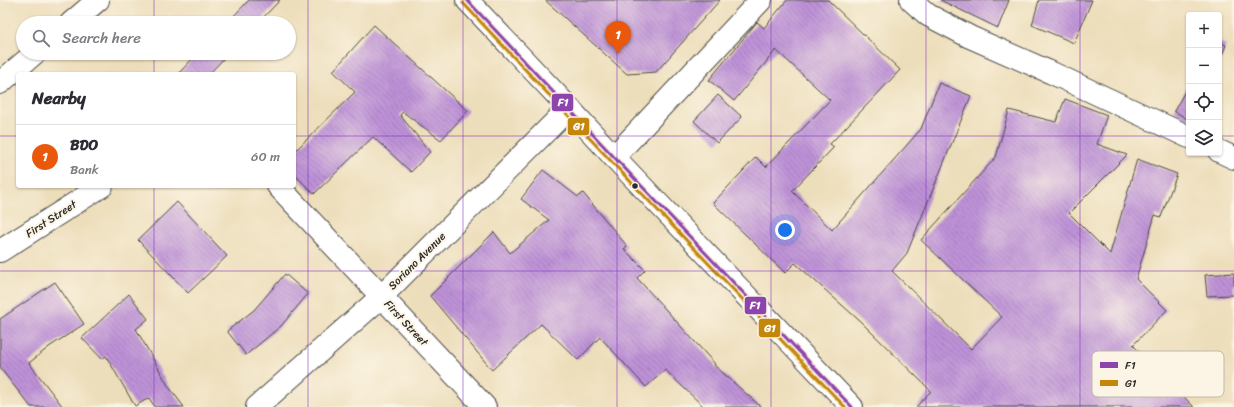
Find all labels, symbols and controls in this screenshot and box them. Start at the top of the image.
map controls [1186,12,1222,156]
button: + [1186,12,1222,48]
search box [16,16,296,60]
pin: 1 [605,21,631,54]
text: Search here [62,25,141,51]
icon: search [30,27,52,49]
button: − [1186,48,1222,84]
text: Nearby [32,83,86,113]
button: locate [1186,84,1222,120]
line badge: F1 [551,93,574,112]
text: F1 [557,93,569,112]
line badge: G1 [567,117,590,136]
text: G1 [572,117,585,136]
button: layers [1186,120,1222,156]
text: BDO [70,132,98,158]
text: 1 [42,145,48,168]
text: 60 m [251,145,280,168]
text: Bank [70,158,99,181]
unlabelled marker [630,181,640,191]
street label: First Street [22,195,81,243]
your location [775,220,795,240]
street label: Soriano Avenue [384,227,451,294]
street label: First Street [379,295,433,351]
line badge: F1 [744,296,767,315]
text: F1 [749,296,761,315]
line badge: G1 [758,318,781,338]
text: G1 [763,319,776,338]
legend [1092,351,1224,397]
text: F1 [1125,356,1136,375]
text: G1 [1125,374,1137,393]

